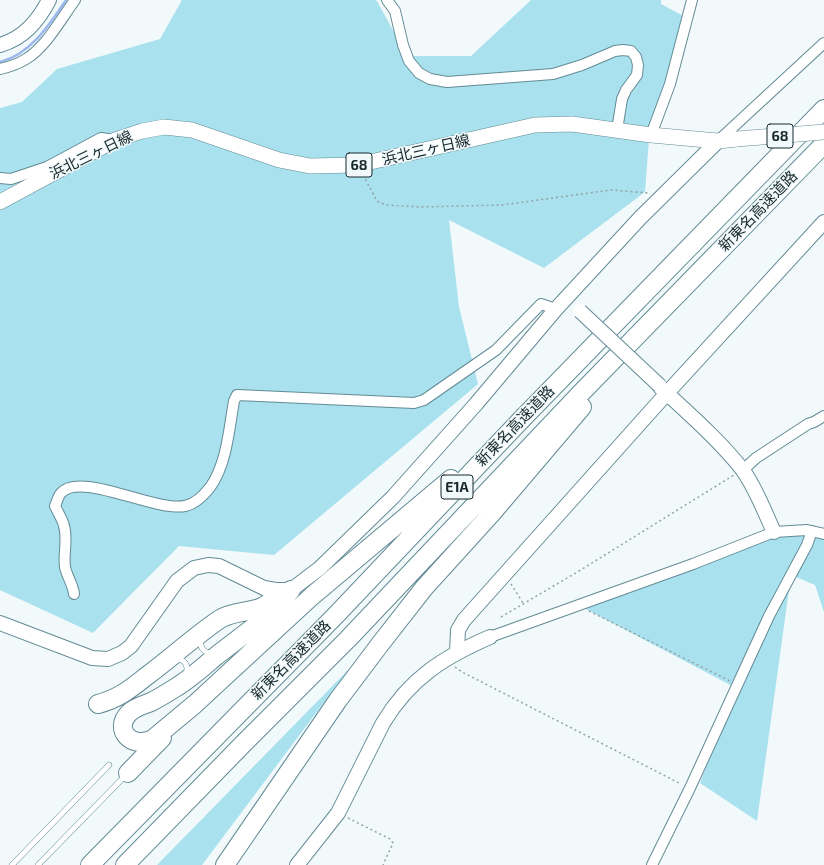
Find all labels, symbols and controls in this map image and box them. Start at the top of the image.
road number: 68 [767,124,793,148]
street label: 浜北三ヶ日線 [47,127,135,183]
street label: 浜北三ヶ日線 [380,131,472,169]
road number: 68 [346,153,372,177]
street label: 新東名高速道路 [715,167,801,255]
street label: 新東名高速道路 [472,382,558,470]
road number: E1A [441,475,473,499]
street label: 新東名高速道路 [248,617,334,703]

